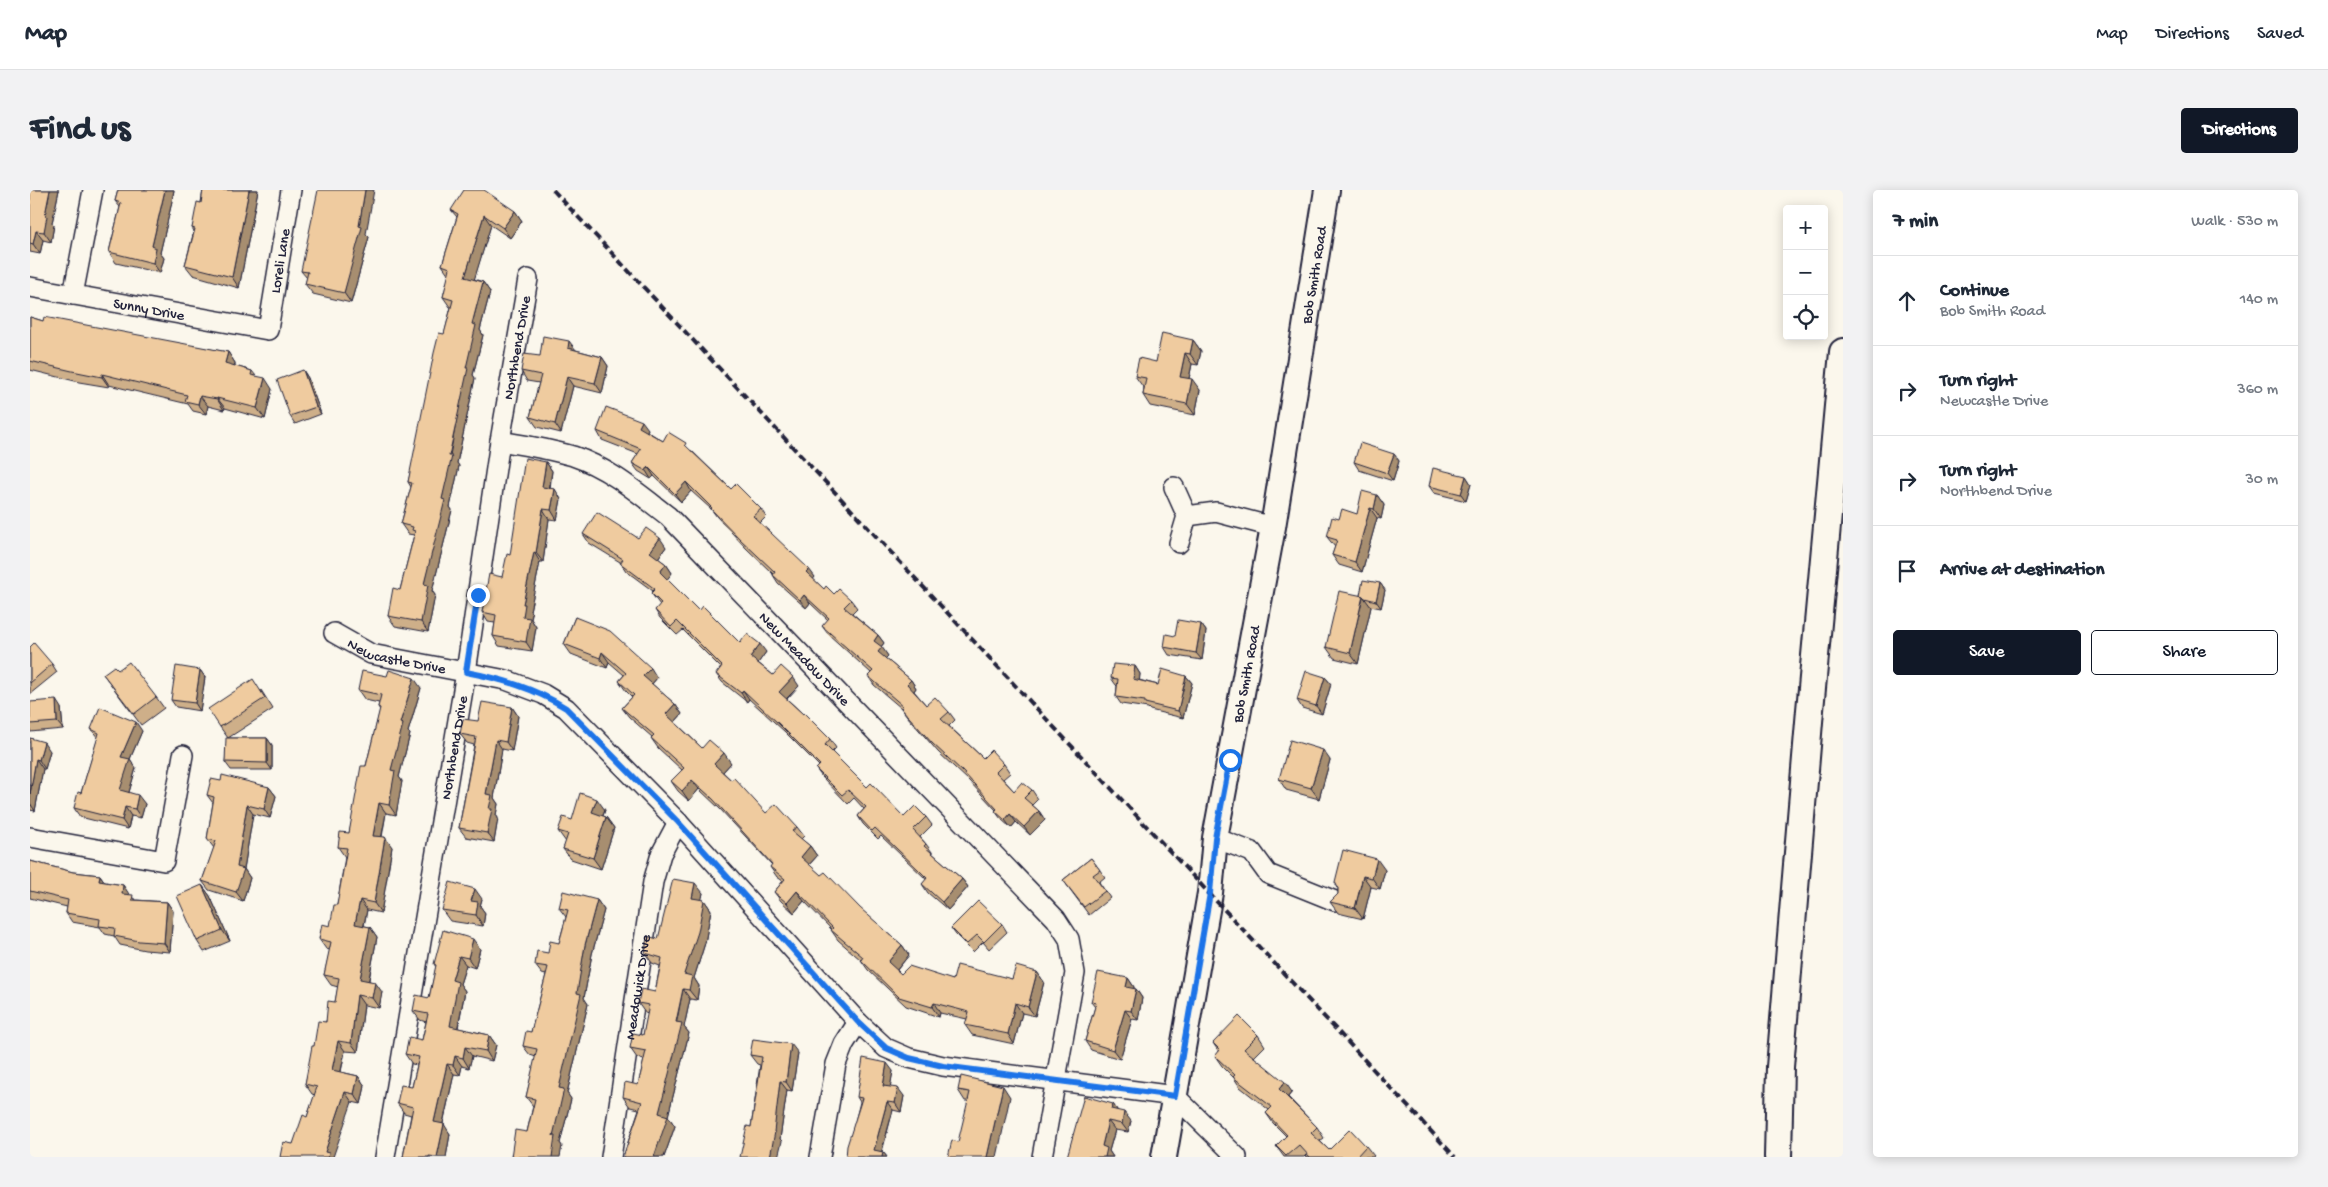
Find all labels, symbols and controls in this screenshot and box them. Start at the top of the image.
text: Map [25,20,67,49]
text: Map [2096,24,2128,45]
text: Directions [2156,24,2229,45]
text: Saved [2257,24,2303,45]
button: Directions [2181,108,2298,153]
text: Find us [30,110,130,151]
map controls [1783,205,1828,340]
button: + [1783,205,1828,250]
text: 7 min [1893,210,1938,235]
text: Walk · 530 m [2191,213,2278,232]
street label: Bob Smith Road [1299,224,1332,326]
street label: Loreli Lane [267,227,296,295]
button: − [1783,250,1828,295]
text: Continue [1940,280,2009,303]
icon: ahead [1893,287,1921,315]
text: 140 m [2240,291,2278,310]
street label: Northbend Drive [500,294,536,401]
street label: Sunny Drive [112,295,186,326]
button: locate [1783,295,1828,340]
text: Bob Smith Road [1940,303,2045,322]
text: Turn right [1940,370,2016,393]
icon: right [1893,377,1921,405]
text: 360 m [2237,381,2278,400]
text: Newcastle Drive [1940,393,2048,412]
text: Turn right [1940,460,2016,483]
icon: right [1893,467,1921,495]
text: 30 m [2245,471,2278,490]
text: Northbend Drive [1940,483,2052,502]
icon: arrive [1893,557,1921,585]
text: Arrive at destination [1940,559,2104,582]
route end [467,584,490,607]
street label: New Meadow Drive [754,609,853,711]
street label: Bob Smith Road [1229,623,1266,725]
button: Save [1893,630,2081,675]
button: Share [2091,630,2278,675]
street label: Newcastle Drive [344,635,447,679]
street label: Northbend Drive [438,694,473,801]
route start [1219,749,1242,772]
street label: Meadowick Drive [622,933,656,1041]

